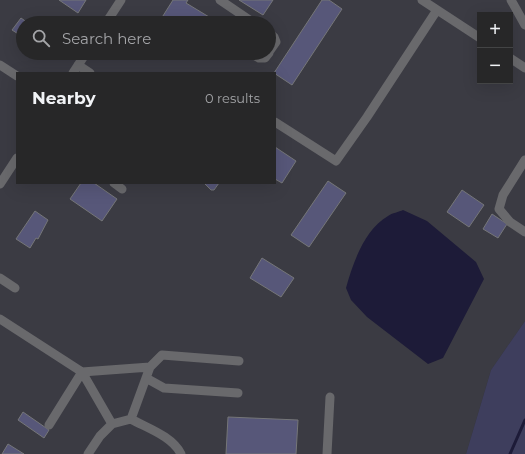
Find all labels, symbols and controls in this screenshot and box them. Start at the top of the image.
map controls [477,12,513,84]
button: + [477,12,513,48]
search box [16,16,276,60]
icon: search [30,27,52,49]
text: Search here [62,29,151,48]
button: − [477,48,513,84]
text: Nearby [32,88,96,108]
text: 0 results [205,90,260,106]

